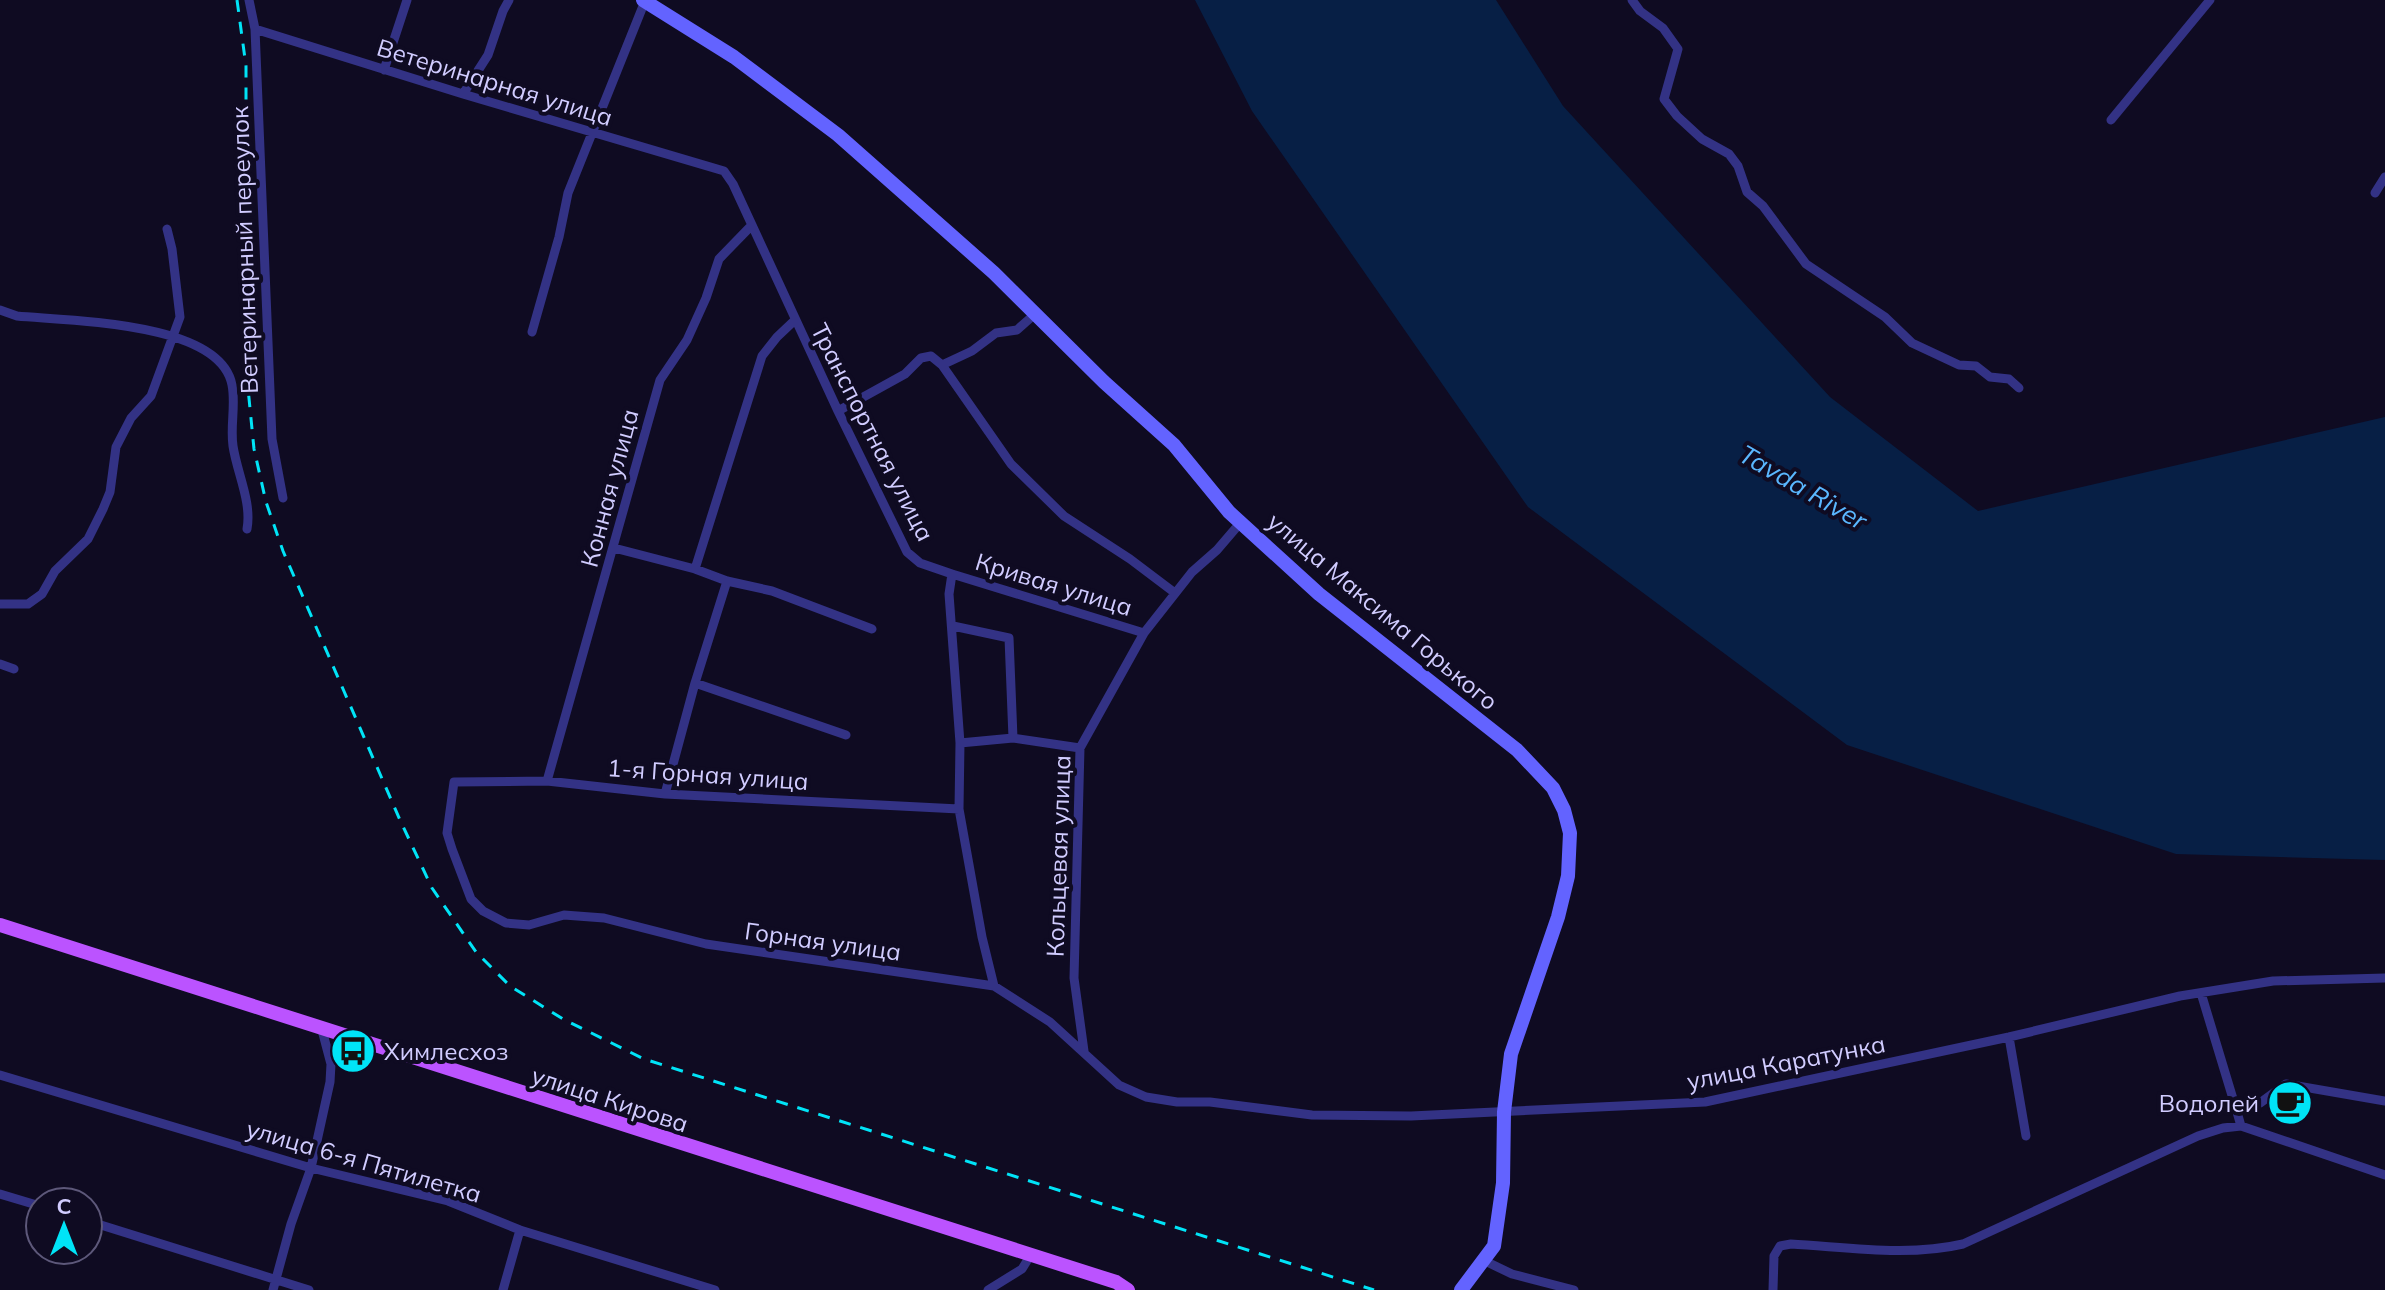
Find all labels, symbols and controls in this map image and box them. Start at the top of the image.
street label: Ветеринарная улица [374,32,616,132]
street label: Ветеринарный переулок [224,106,264,394]
street label: Транспортная улица [805,318,941,546]
street label: Конная улица [574,406,644,570]
water label: Tavda River [1733,437,1874,538]
street label: улица Максима Горького [1262,506,1504,716]
street label: Кривая улица [972,546,1136,622]
street label: 1-я Горная улица [606,752,810,796]
street label: Кольцевая улица [1039,755,1077,957]
street label: Горная улица [743,915,903,967]
bus stop icon: Химлесхоз [329,1027,377,1075]
street label: улица Каратунка [1684,1028,1888,1096]
place label: Химлесхоз [384,1036,509,1066]
street label: улица Кирова [528,1060,692,1138]
cafe icon: Водолей [2266,1079,2314,1127]
place label: Водолей [2159,1088,2259,1118]
street label: улица 6-я Пятилетка [243,1113,485,1209]
north arrow [24,1186,104,1266]
text: С [56,1192,72,1220]

